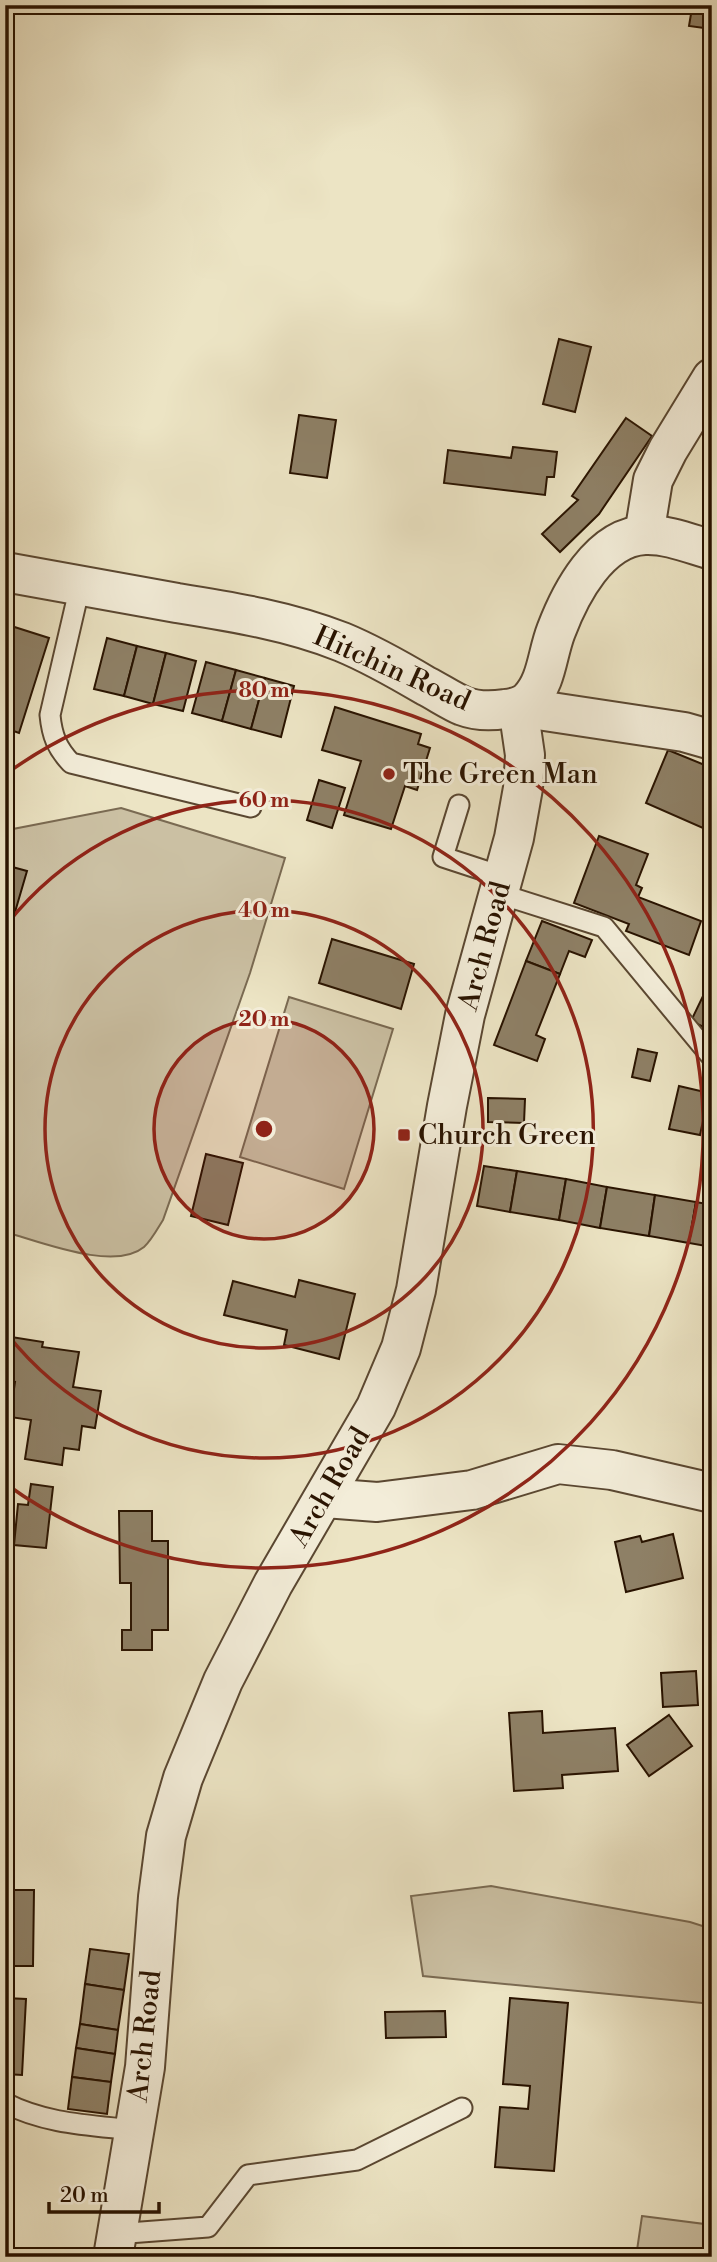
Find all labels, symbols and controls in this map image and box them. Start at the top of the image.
street label: Hitchin Road [308,619,476,719]
text: 80 m [238,678,290,704]
place label: The Green Man [403,757,598,792]
marker: The Green Man [381,766,397,782]
text: 60 m [239,788,289,814]
street label: Arch Road [451,877,519,1015]
text: 40 m [238,898,290,924]
text: 20 m [239,1007,289,1033]
centre of rings [252,1117,276,1141]
place label: Church Green [418,1118,596,1153]
marker: Church Green [396,1127,412,1143]
street label: Arch Road [281,1421,378,1554]
street label: Arch Road [121,1968,169,2105]
scale bar [49,2171,159,2215]
text: 20 m [60,2183,109,2209]

